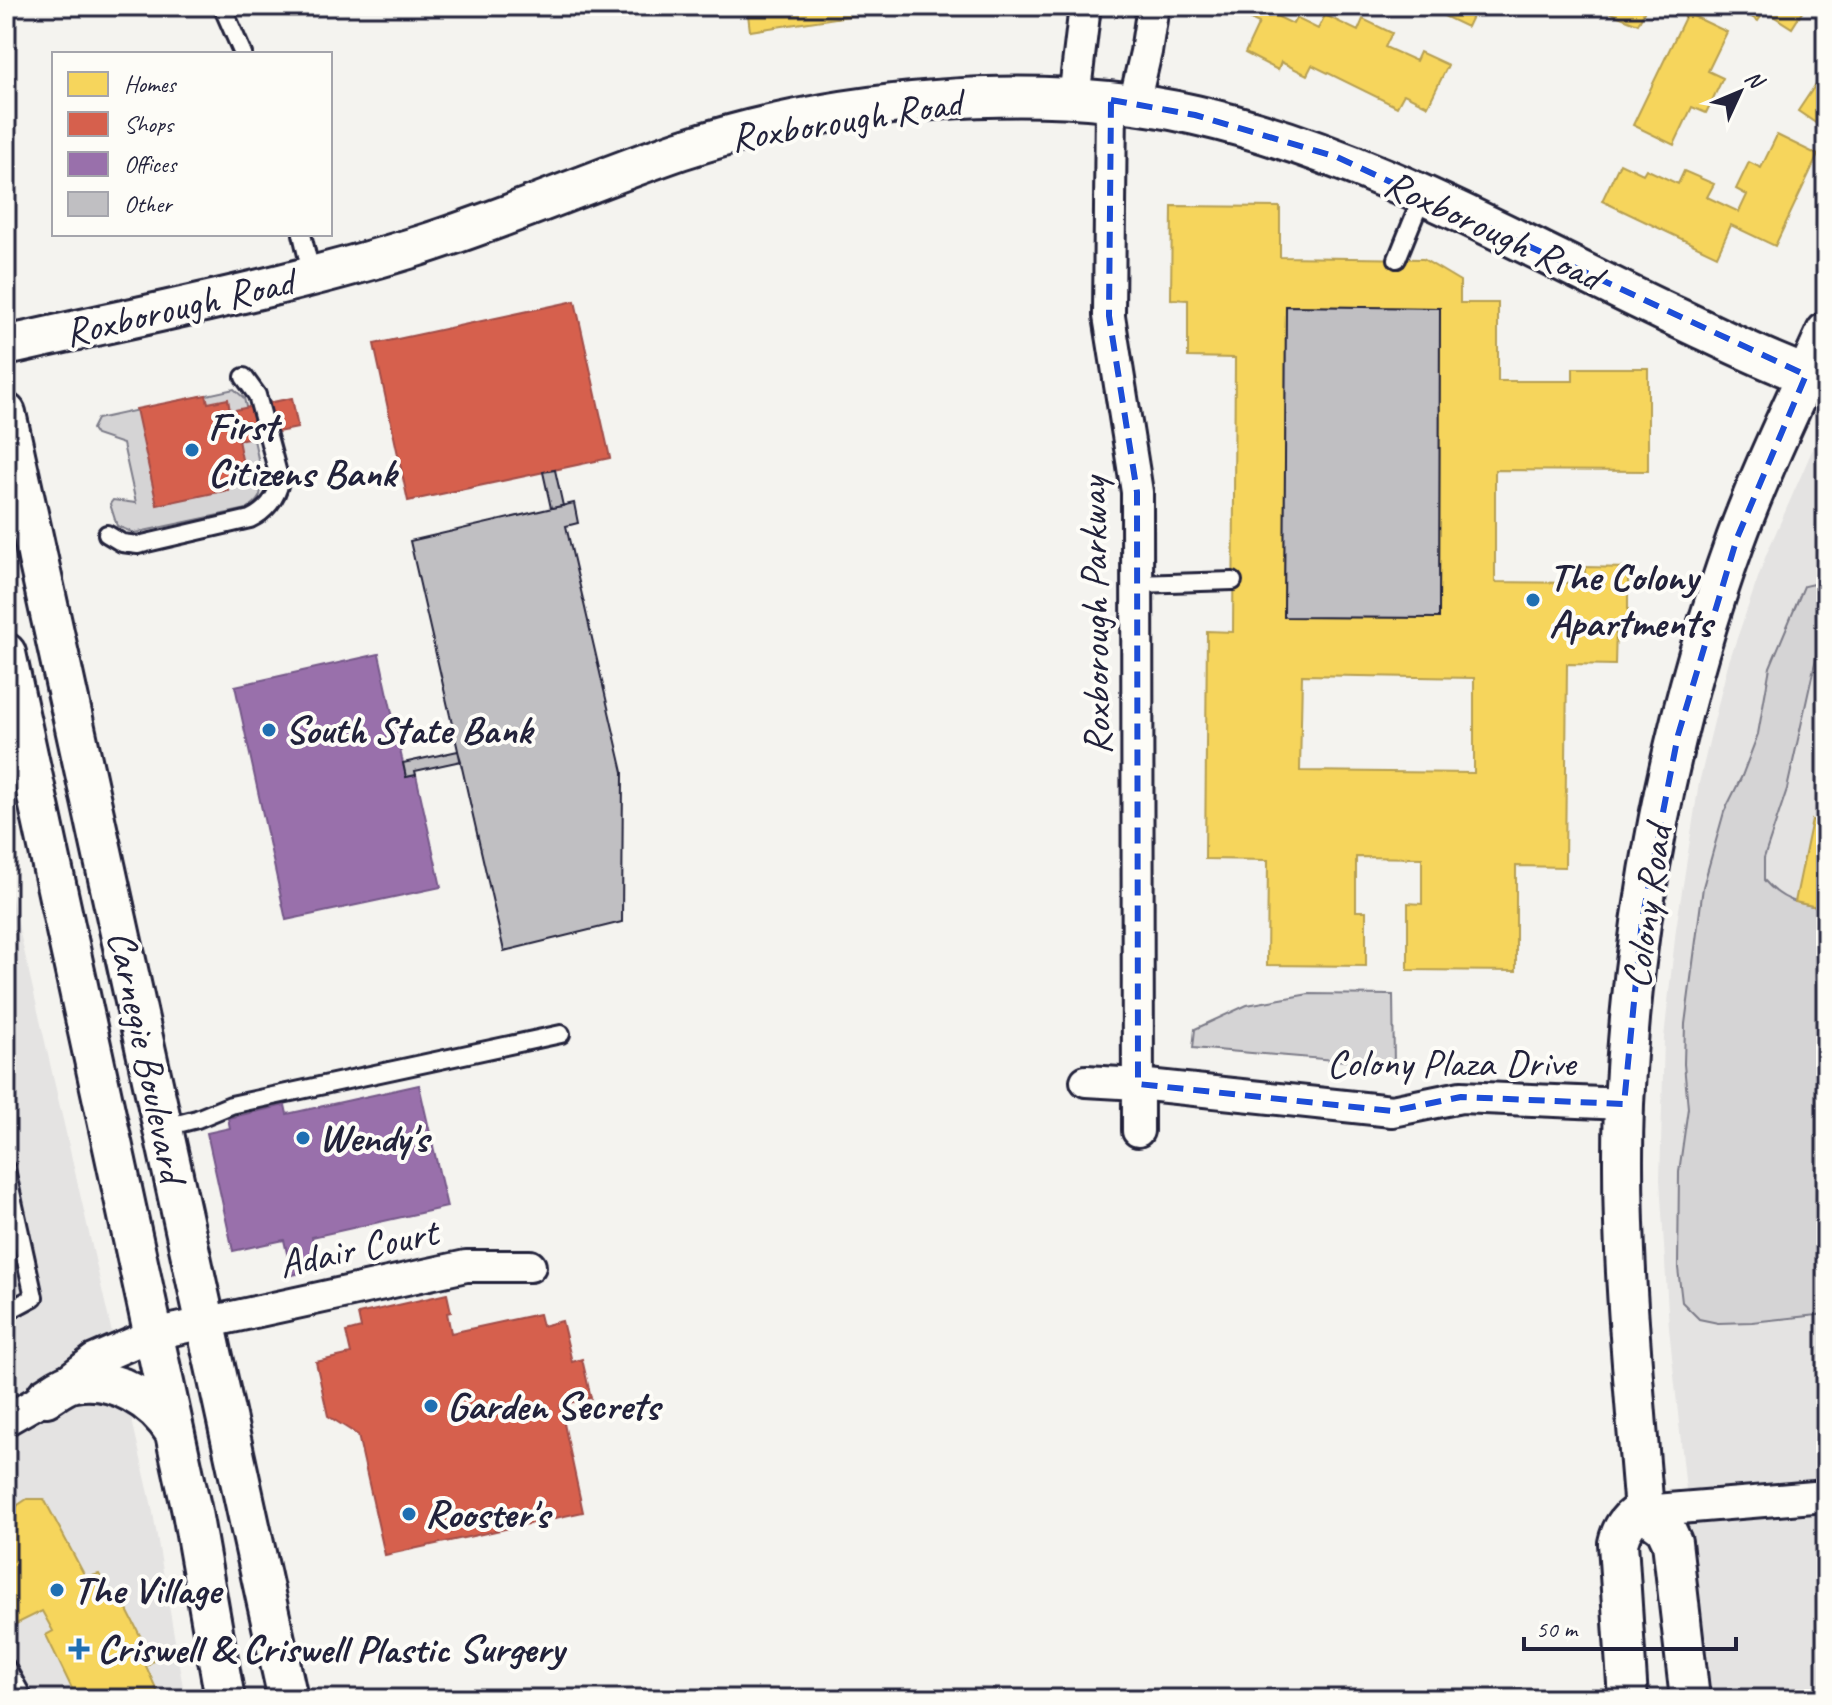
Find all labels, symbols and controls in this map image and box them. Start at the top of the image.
legend [52,52,332,236]
north arrow [1700,52,1780,132]
text: N [1739,64,1771,96]
text: Homes [124,69,177,99]
street label: Roxborough Road [727,76,970,163]
text: Shops [124,109,175,139]
text: Offices [124,149,178,179]
street label: Roxborough Road [1377,158,1614,304]
text: Other [124,189,174,219]
street label: Roxborough Road [60,255,303,358]
place label: First Citizens Bank [208,402,399,498]
marker: First Citizens Bank [183,441,201,459]
street label: Roxborough Parkway [1068,473,1122,755]
place label: The Colony Apartments [1549,552,1716,648]
marker: The Colony Apartments [1524,591,1542,609]
place label: South State Bank [285,705,535,755]
marker: South State Bank [260,721,278,739]
street label: Colony Road [1611,816,1684,991]
street label: Carnegie Boulevard [96,926,199,1192]
street label: Colony Plaza Drive [1327,1038,1578,1088]
place label: Wendy's [319,1113,432,1163]
marker: Wendy's [294,1129,312,1147]
street label: Adair Court [274,1206,445,1289]
place label: Garden Secrets [447,1381,663,1431]
marker: Garden Secrets [422,1397,440,1415]
place label: Rooster's [425,1489,553,1539]
marker: Rooster's [400,1505,418,1523]
place label: The Village [73,1565,224,1615]
marker: The Village [48,1581,66,1599]
scale bar [1524,1601,1736,1651]
text: 50 m [1536,1614,1579,1644]
place label: Criswell & Criswell Plastic Surgery [97,1624,567,1674]
marker: Criswell & Criswell Plastic Surgery [68,1638,90,1660]

